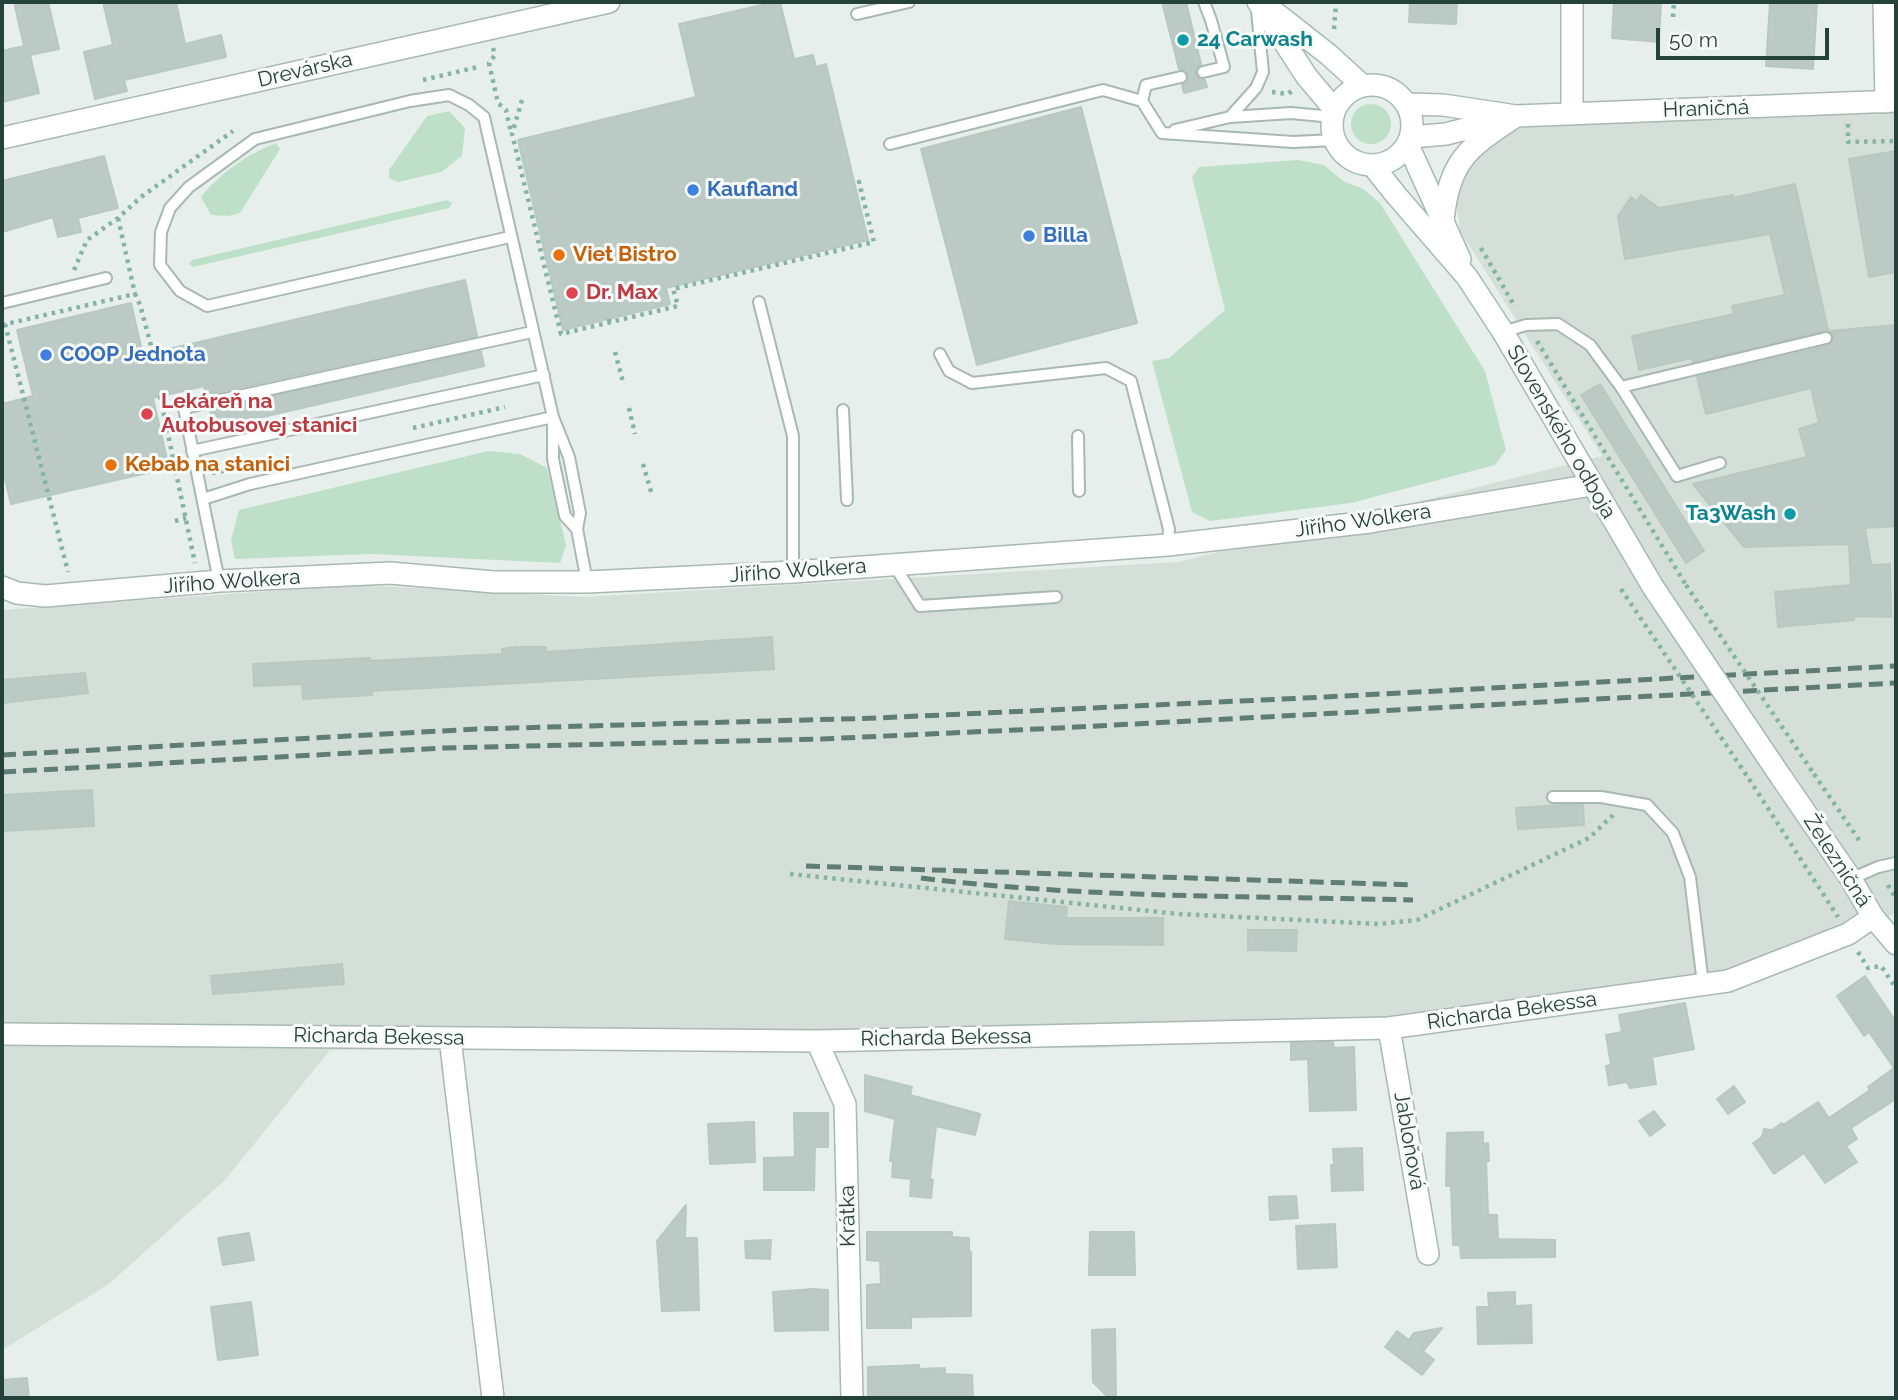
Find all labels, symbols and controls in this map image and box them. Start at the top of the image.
scale bar [1660,14,1833,58]
place label: 24 Carwash [1197,27,1313,53]
text: 50 m [1669,27,1718,52]
marker: 24 Carwash [1175,32,1191,48]
street label: Drevárska [255,47,355,93]
street label: Hraničná [1662,95,1750,123]
place label: Kaufland [707,177,798,203]
marker: Kaufland [685,182,701,198]
place label: Billa [1043,223,1088,249]
marker: Billa [1021,228,1037,244]
place label: Viet Bistro [573,242,677,268]
marker: Viet Bistro [551,247,567,263]
place label: Dr. Max [586,280,658,306]
marker: Dr. Max [564,285,580,301]
street label: Slovenského odboja [1501,341,1621,523]
place label: COOP Jednota [60,342,206,368]
marker: COOP Jednota [38,347,54,363]
place label: Lekáreň na Autobusovej stanici [161,389,357,439]
marker: Lekáreň na Autobusovej stanici [139,406,155,422]
place label: Kebab na stanici [125,452,290,478]
marker: Kebab na stanici [103,457,119,473]
street label: Jiřího Wolkera [1293,499,1433,543]
place label: Ta3Wash [1686,501,1776,527]
marker: Ta3Wash [1782,506,1798,522]
street label: Jiřího Wolkera [729,554,867,588]
street label: Jiřího Wolkera [163,565,301,599]
street label: Železničná [1798,810,1876,912]
street label: Richarda Bekessa [1425,987,1599,1035]
street label: Richarda Bekessa [293,1023,465,1051]
street label: Richarda Bekessa [860,1024,1032,1052]
street label: Jabloňová [1388,1090,1430,1192]
street label: Krátka [835,1185,861,1247]

